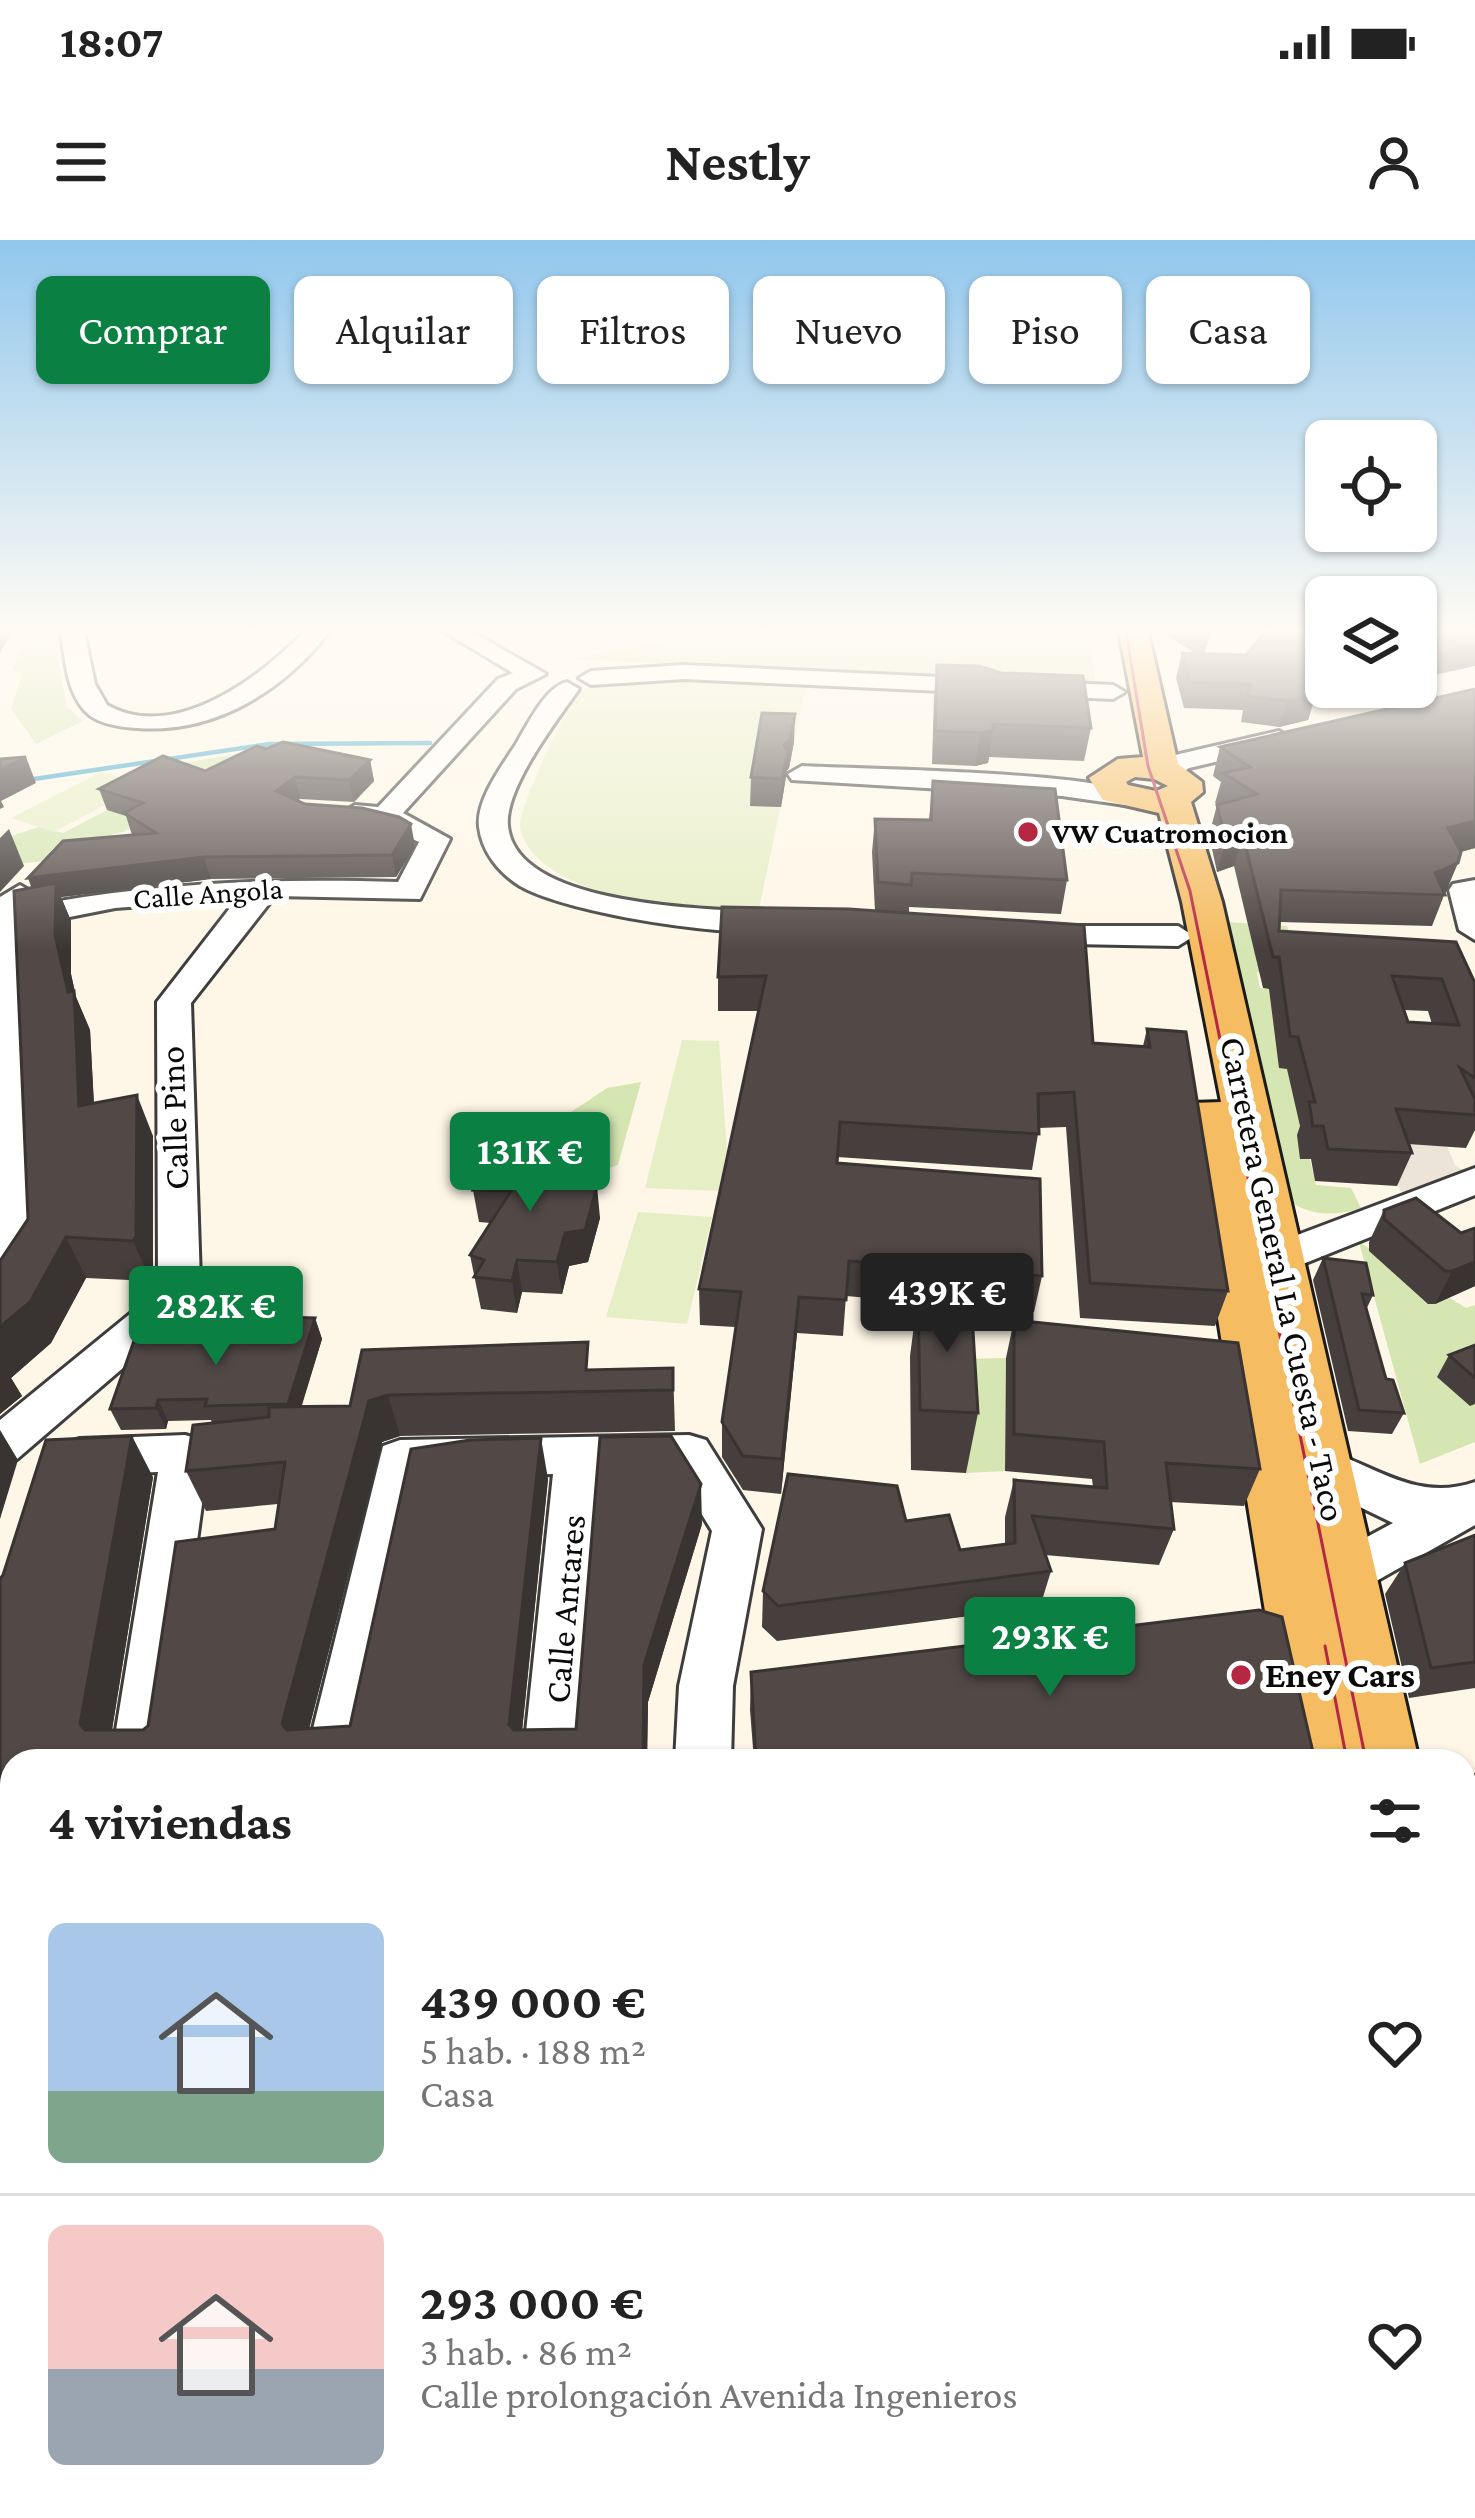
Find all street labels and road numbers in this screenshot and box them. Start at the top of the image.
street label: Calle Angola [132,871,284,916]
street label: Carretera General La Cuesta - Taco [1212,1033,1354,1525]
street label: Calle Pino [152,1045,196,1191]
street label: Calle Antares [537,1513,593,1705]

